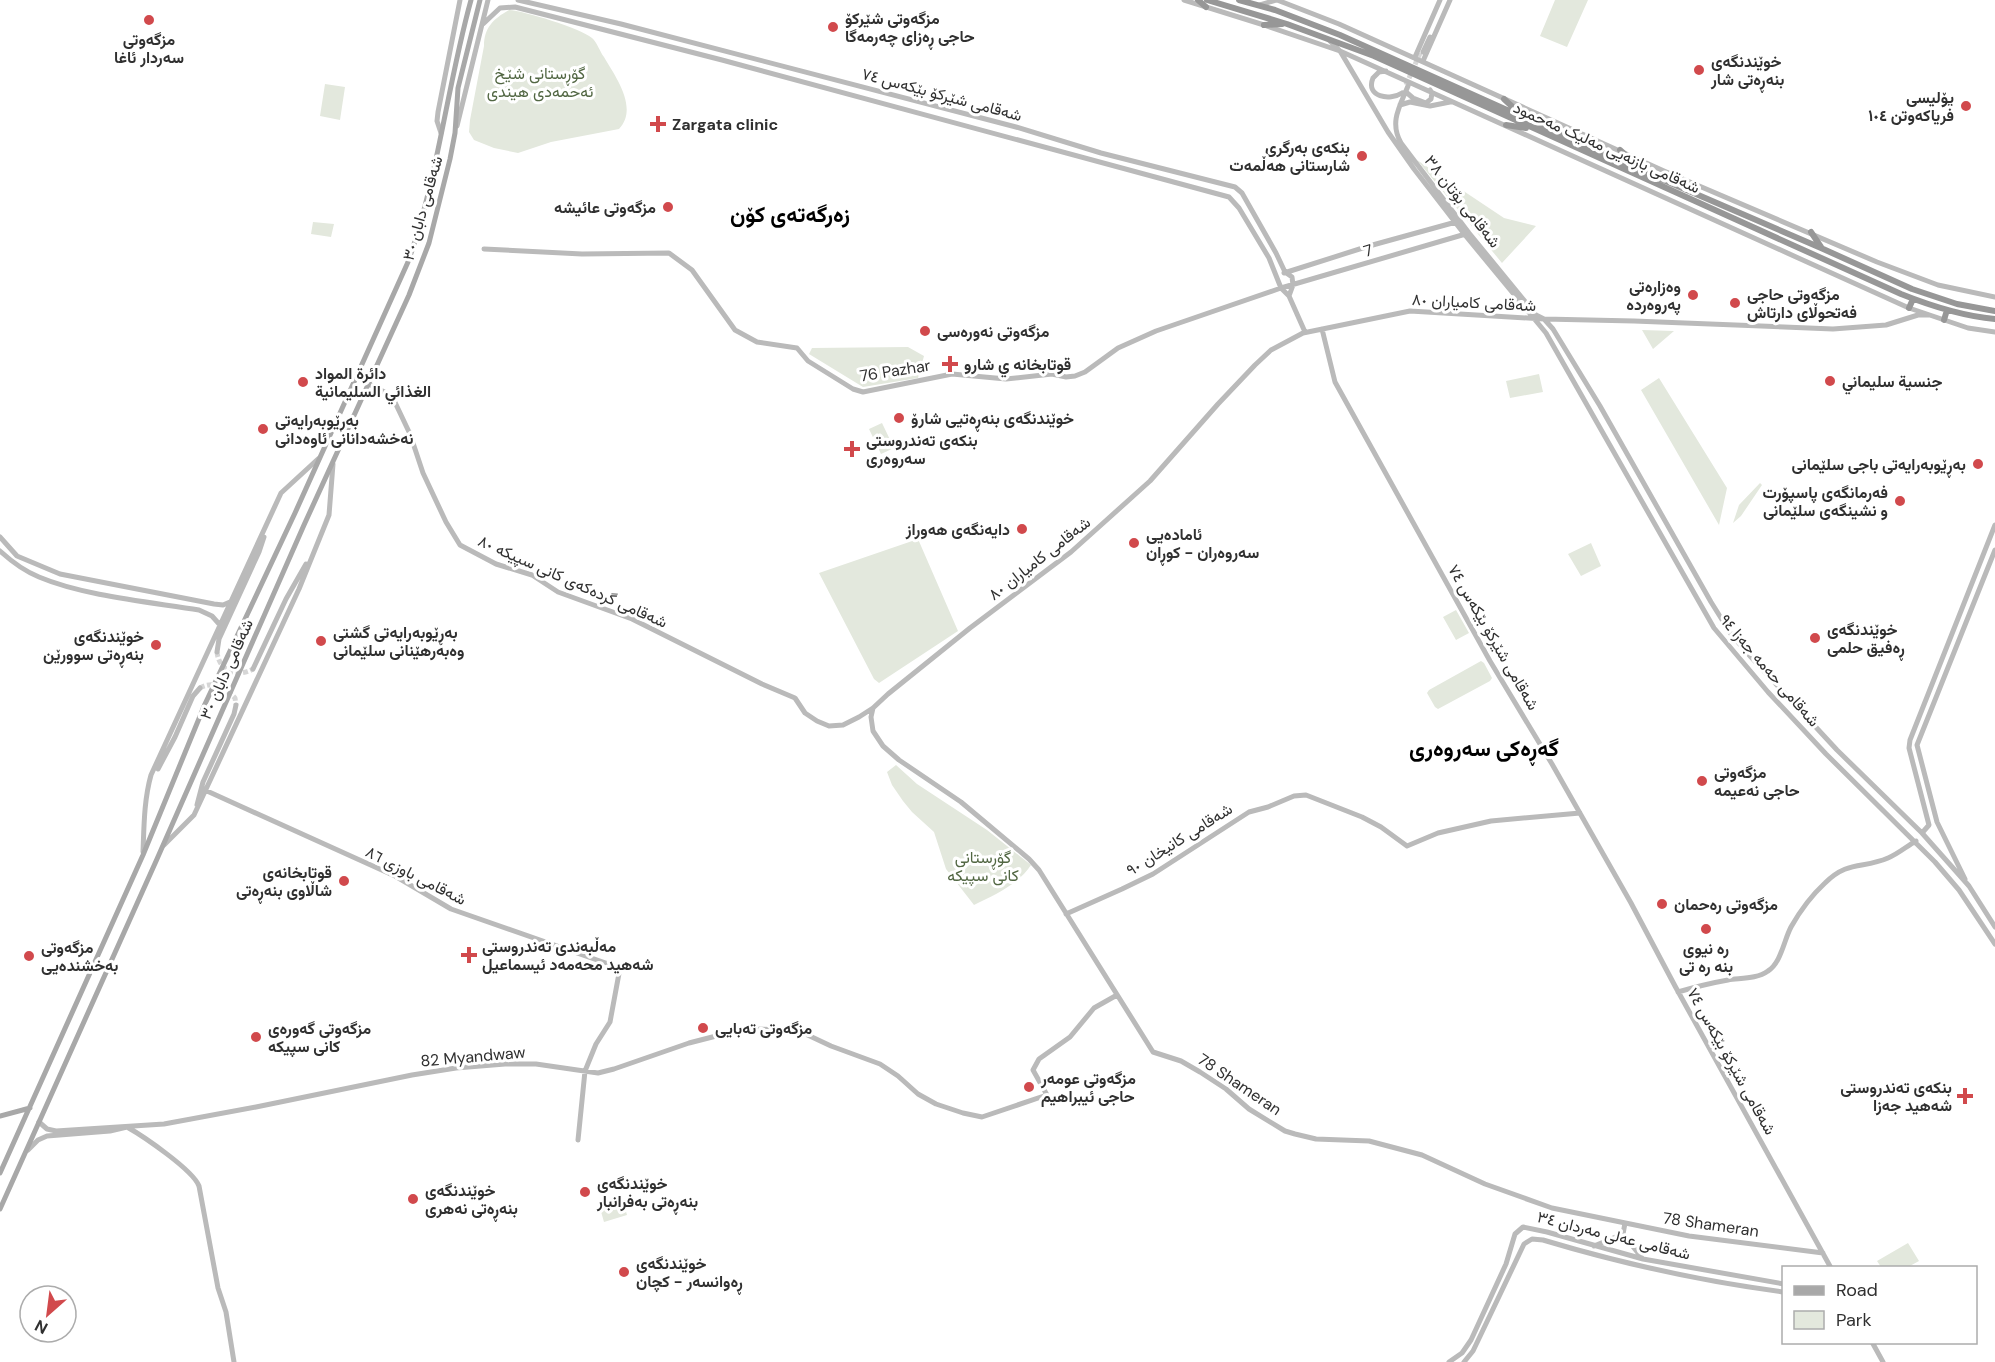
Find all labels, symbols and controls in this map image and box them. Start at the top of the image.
place label: مزگەوتی شێرکۆ حاجی ڕەزای چەرمەگا [845,8,975,50]
marker: مزگەوتی سەردار ئاغا [142,13,156,27]
marker: مزگەوتی شێرکۆ حاجی ڕەزای چەرمەگا [826,20,840,34]
place label: مزگەوتی سەردار ئاغا [114,29,184,68]
place label: خوێندنگەی بنەڕەتی شار [1710,51,1785,93]
park label: گۆڕستانی شێخ ئەحمەدی هیندی [487,63,593,102]
street label: شەقامی شێرکۆ بێکەس ٧٤ [859,63,1024,126]
marker: خوێندنگەی بنەڕەتی شار [1692,63,1706,77]
place label: پۆلیسی فریاکەوتن ١٠٤ [1868,87,1954,126]
street label: شەقامی بازنەیی مەلیک مەحمود [1510,97,1703,198]
marker: پۆلیسی فریاکەوتن ١٠٤ [1959,99,1973,113]
place label: Zargata clinic [672,114,778,135]
marker: Zargata clinic [649,115,667,133]
place label: بنکەی بەرگری شارستانی هەڵمەت [1229,137,1350,176]
marker: بنکەی بەرگری شارستانی هەڵمەت [1355,149,1369,163]
street label: شەقامی بۆتان ٣٨ [1420,151,1505,252]
street label: شەقامی دابان ٣٠ [398,153,447,263]
place label: مزگەوتی عائیشە [554,197,656,218]
marker: مزگەوتی عائیشە [661,200,675,214]
district label: زەرگەتەی کۆن [730,200,850,229]
street label: 7 [1361,239,1375,262]
place label: وەزارەتی پەروەردە [1626,276,1681,316]
place label: مزگەوتی حاجی فەتحوڵای دارتاش [1747,284,1857,323]
marker: وەزارەتی پەروەردە [1686,288,1700,302]
street label: شەقامی کامیاران ٨٠ [1411,289,1537,316]
marker: مزگەوتی حاجی فەتحوڵای دارتاش [1728,296,1742,310]
place label: مزگەوتی نەورەسی [937,321,1050,342]
marker: مزگەوتی نەورەسی [918,324,932,338]
place label: قوتابخانه ي شارو [964,354,1071,378]
street label: 76 Pazhar [858,355,932,386]
marker: قوتابخانه ي شارو [941,355,959,373]
place label: دائرة المواد الغذائي السليمانية [315,363,431,405]
place label: جنسية سليماني [1842,371,1942,395]
marker: جنسية سليماني [1823,374,1837,388]
marker: دائرة المواد الغذائي السليمانية [296,375,310,389]
place label: خوێندنگەی بنەڕەتیی شارۆ [911,408,1074,432]
place label: بەڕێوبەرایەتی نەخشەدانانی ئاوەدانی [275,410,414,449]
marker: خوێندنگەی بنەڕەتیی شارۆ [892,411,906,425]
marker: بەڕێوبەرایەتی نەخشەدانانی ئاوەدانی [256,422,270,436]
place label: بنکەی تەندروستی سەروەری [866,430,978,469]
marker: بنکەی تەندروستی سەروەری [843,440,861,458]
place label: بەڕێوبەرایەتی باجی سلێمانی [1791,454,1966,478]
marker: بەڕێوبەرایەتی باجی سلێمانی [1971,457,1985,471]
place label: فەرمانگەی پاسپۆرت و نشینگەی سلێمانی [1763,482,1888,521]
marker: فەرمانگەی پاسپۆرت و نشینگەی سلێمانی [1893,494,1907,508]
street label: شەقامی کامیاران ٨٠ [984,512,1095,605]
place label: دایەنگەی هەوراز [905,519,1010,540]
marker: دایەنگەی هەوراز [1015,522,1029,536]
place label: ئامادەیی سەروەران - کوڕان [1146,524,1259,566]
street label: شەقامی گردەکەی کانی سپیکە ٨٠ [474,530,671,634]
marker: ئامادەیی سەروەران - کوڕان [1127,536,1141,550]
street label: شەقامی شێرکۆ بێکەس ٧٤ [1443,561,1544,714]
street label: شەقامی حەمە جەزا ٩٤ [1715,610,1824,731]
street label: شەقامی دابان ٣٠ [195,616,258,723]
place label: خوێندنگەی ڕەفیق حلمی [1827,619,1905,661]
place label: بەڕێوبەرایەتی گشتی وەبەرهێنانی سلێمانی [333,622,465,661]
place label: خوێندنگەی بنەڕەتی سوورێن [43,626,144,668]
marker: خوێندنگەی ڕەفیق حلمی [1808,631,1822,645]
marker: بەڕێوبەرایەتی گشتی وەبەرهێنانی سلێمانی [314,634,328,648]
marker: خوێندنگەی بنەڕەتی سوورێن [149,638,163,652]
district label: گەڕەکی سەروەری [1409,734,1559,766]
place label: مزگەوتی حاجی نەعیمە [1714,762,1800,801]
marker: مزگەوتی حاجی نەعیمە [1695,774,1709,788]
street label: شەقامی کانیخان ٩٠ [1122,798,1236,881]
street label: شەقامی باوزی ٨٦ [362,841,470,910]
park label: گۆڕستانی کانی سپیکە [947,847,1019,887]
place label: قوتابخانەی شاڵاوی بنەڕەتی [236,862,332,904]
marker: قوتابخانەی شاڵاوی بنەڕەتی [337,874,351,888]
place label: مزگەوتی رەحمان [1674,894,1778,915]
marker: مزگەوتی رەحمان [1655,897,1669,911]
marker: ره نیوی بنه ره تی [1699,922,1713,936]
place label: مەڵبەندی تەندروستی شەهید محەمەد ئیسماعیل [482,936,654,975]
place label: مزگەوتی بەخشندەیی [41,937,119,976]
place label: ره نیوی بنه ره تی [1679,938,1733,977]
marker: مەڵبەندی تەندروستی شەهید محەمەد ئیسماعیل [460,946,478,964]
marker: مزگەوتی بەخشندەیی [22,949,36,963]
street label: شەقامی شێرکۆ بێکەس ٧٤ [1682,984,1781,1139]
place label: مزگەوتی گەورەی کانی سپیکە [268,1018,371,1058]
place label: مزگەوتی تەبایی [715,1018,813,1039]
marker: مزگەوتی تەبایی [696,1021,710,1035]
marker: مزگەوتی گەورەی کانی سپیکە [249,1030,263,1044]
street label: 82 Myandwaw [420,1041,526,1072]
street label: 78 Shameran [1194,1049,1286,1120]
place label: مزگەوتی عومەر حاجی ئیبراهیم [1040,1068,1136,1107]
place label: بنکەی تەندروستی شەهید جەزا [1840,1077,1952,1116]
marker: مزگەوتی عومەر حاجی ئیبراهیم [1022,1080,1036,1094]
marker: بنکەی تەندروستی شەهید جەزا [1956,1087,1974,1105]
place label: خوێندنگەی بنەڕەتی بەفرانبار [596,1173,698,1215]
place label: خوێندنگەی بنەڕەتی نەهری [425,1180,518,1222]
marker: خوێندنگەی بنەڕەتی بەفرانبار [578,1185,592,1199]
marker: خوێندنگەی بنەڕەتی نەهری [406,1192,420,1206]
street label: شەقامی عەلی مەردان ٣٤ [1535,1206,1693,1265]
street label: 78 Shameran [1662,1207,1760,1242]
place label: خوێندنگەی ڕەوانسەر - کچان [636,1253,743,1295]
marker: خوێندنگەی ڕەوانسەر - کچان [617,1265,631,1279]
legend [1782,1266,1977,1344]
text: Road [1836,1278,1878,1302]
north arrow [18,1284,78,1344]
text: Park [1836,1308,1872,1332]
text: N [31,1315,51,1339]

